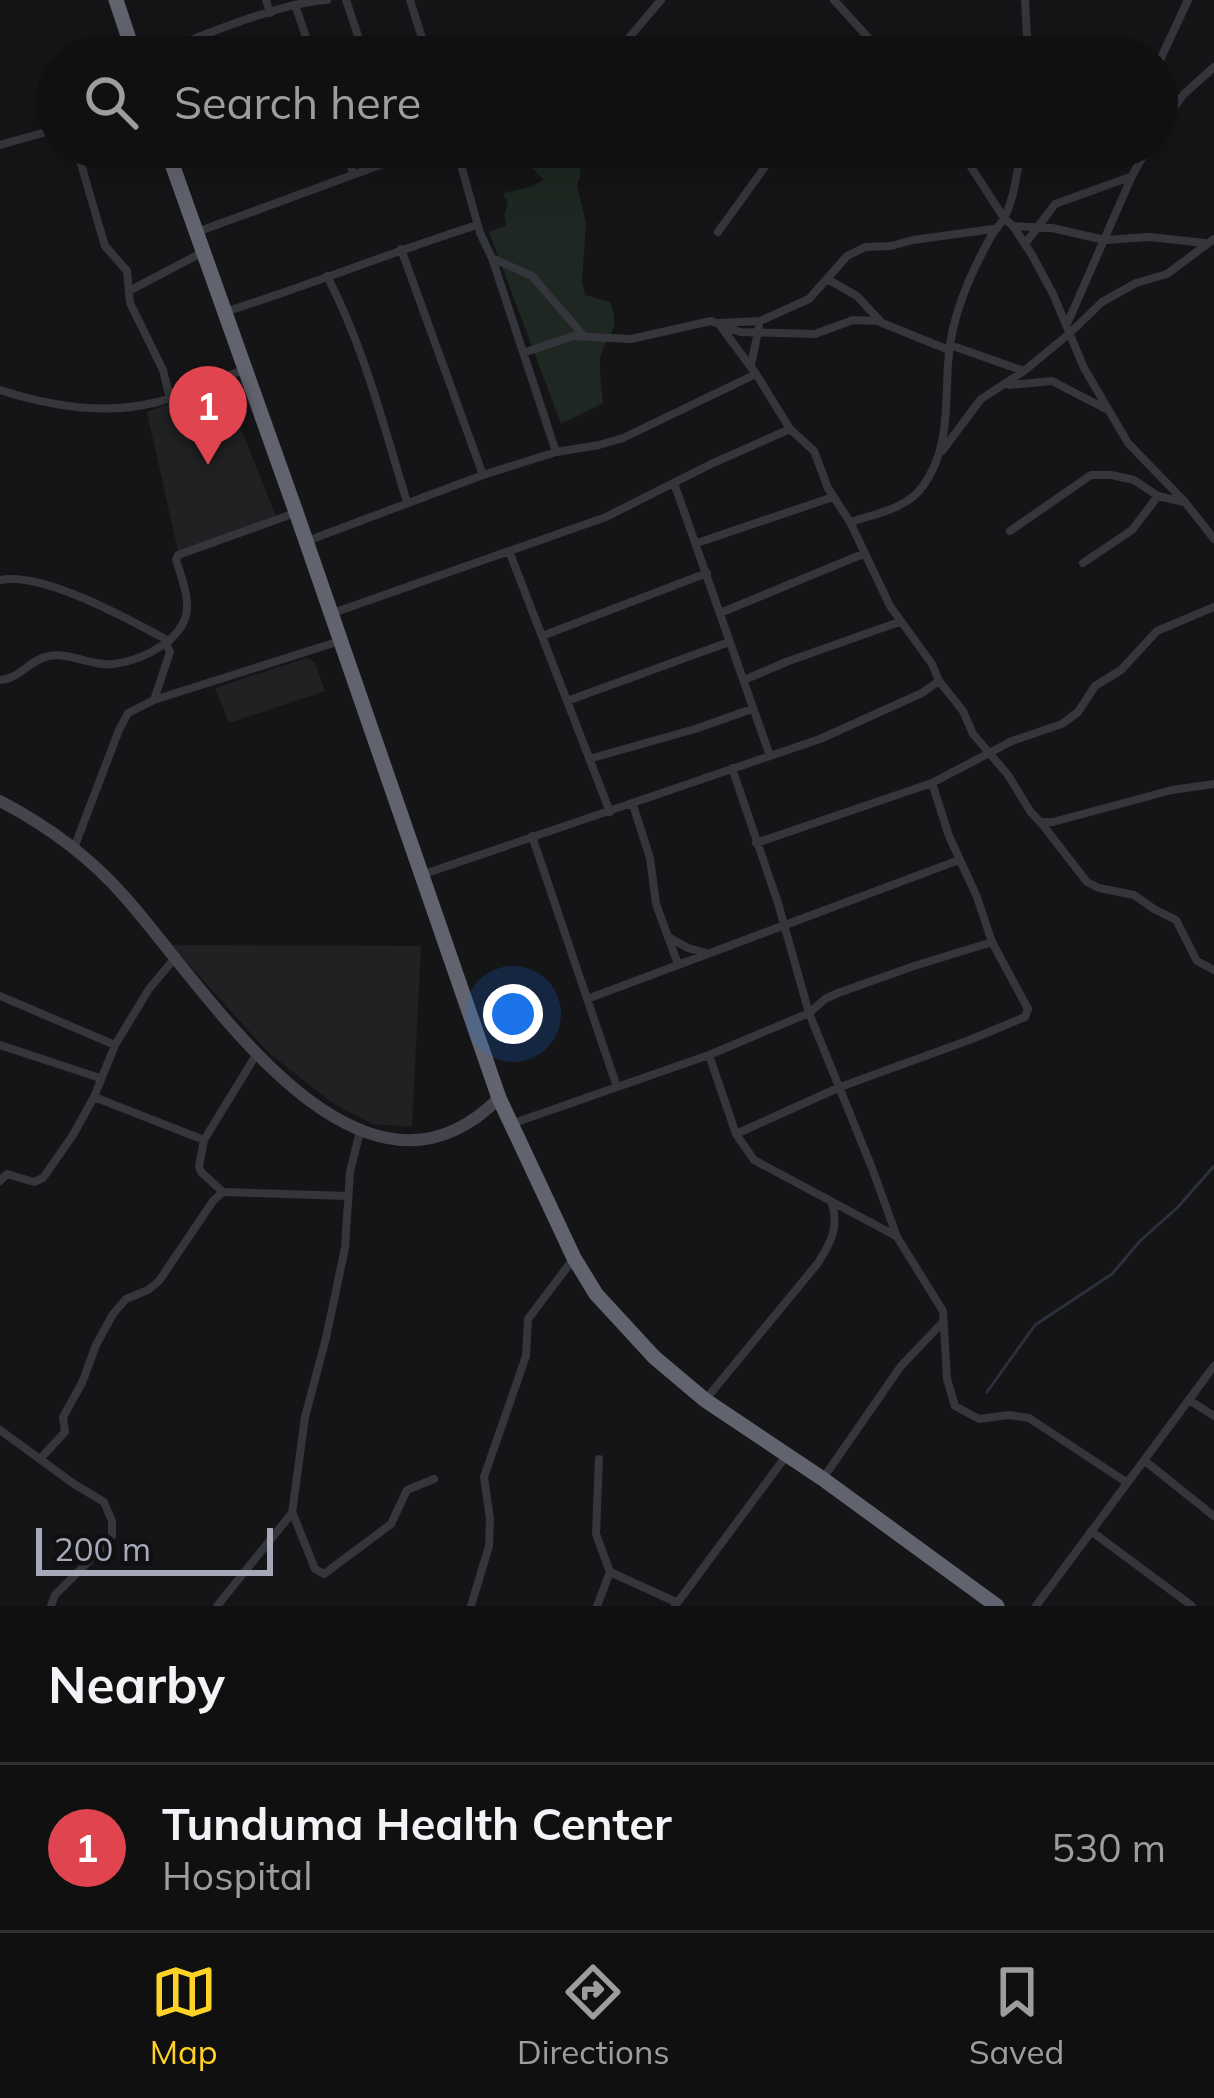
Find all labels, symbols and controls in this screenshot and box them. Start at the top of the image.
search box [36,36,1178,168]
icon: search [78,69,144,135]
text: Search here [174,74,421,130]
pin: 1 [169,366,247,465]
your location [483,984,543,1044]
scale bar [36,1522,273,1575]
text: 200 m [54,1528,151,1569]
text: Nearby [48,1652,225,1716]
text: Tunduma Health Center [162,1795,672,1851]
text: 1 [75,1823,99,1872]
text: 530 m [1051,1823,1166,1872]
text: Hospital [162,1851,313,1900]
tab: Map [150,1959,218,2072]
tab: Directions [517,1959,670,2072]
tab: Saved [969,1959,1064,2072]

